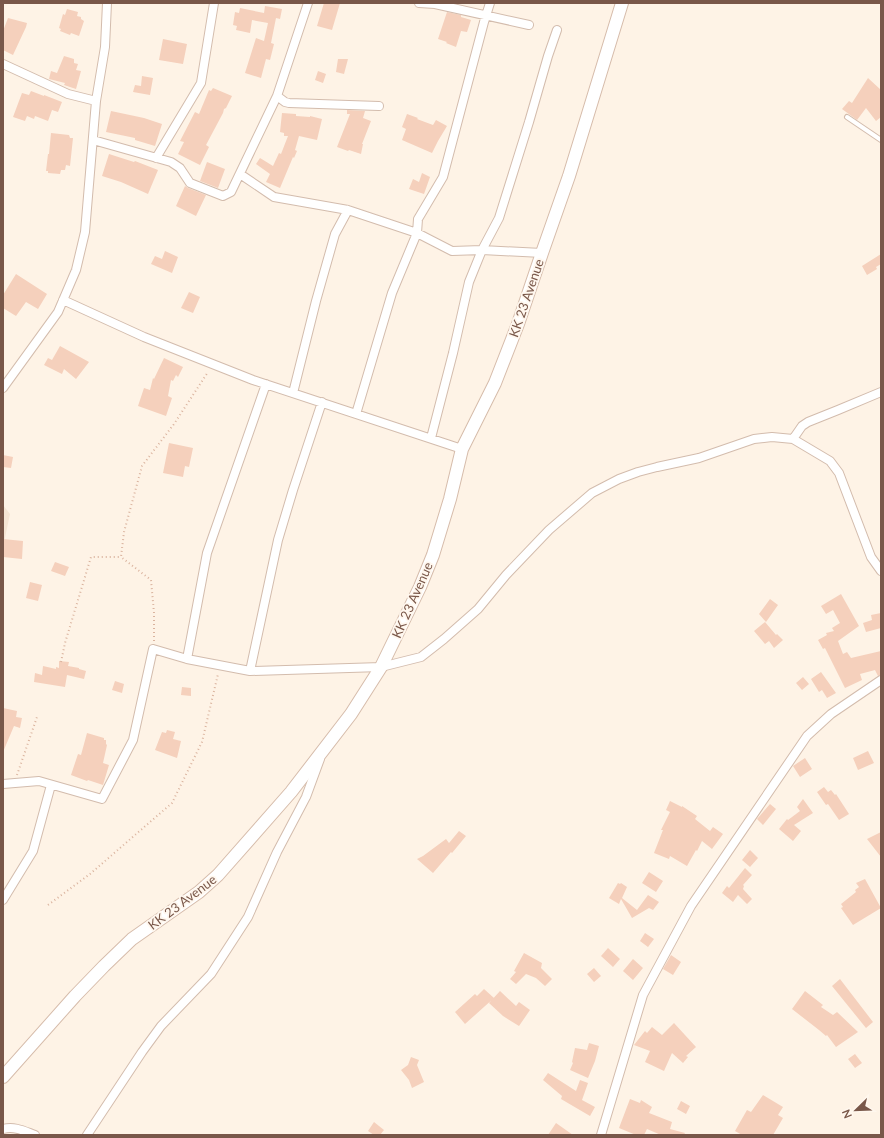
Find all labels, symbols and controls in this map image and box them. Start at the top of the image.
street label: KK 23 Avenue [505,257,547,339]
street label: KK 23 Avenue [388,559,436,641]
street label: KK 23 Avenue [145,871,219,933]
north arrow [836,1090,876,1130]
text: N [839,1108,854,1121]

